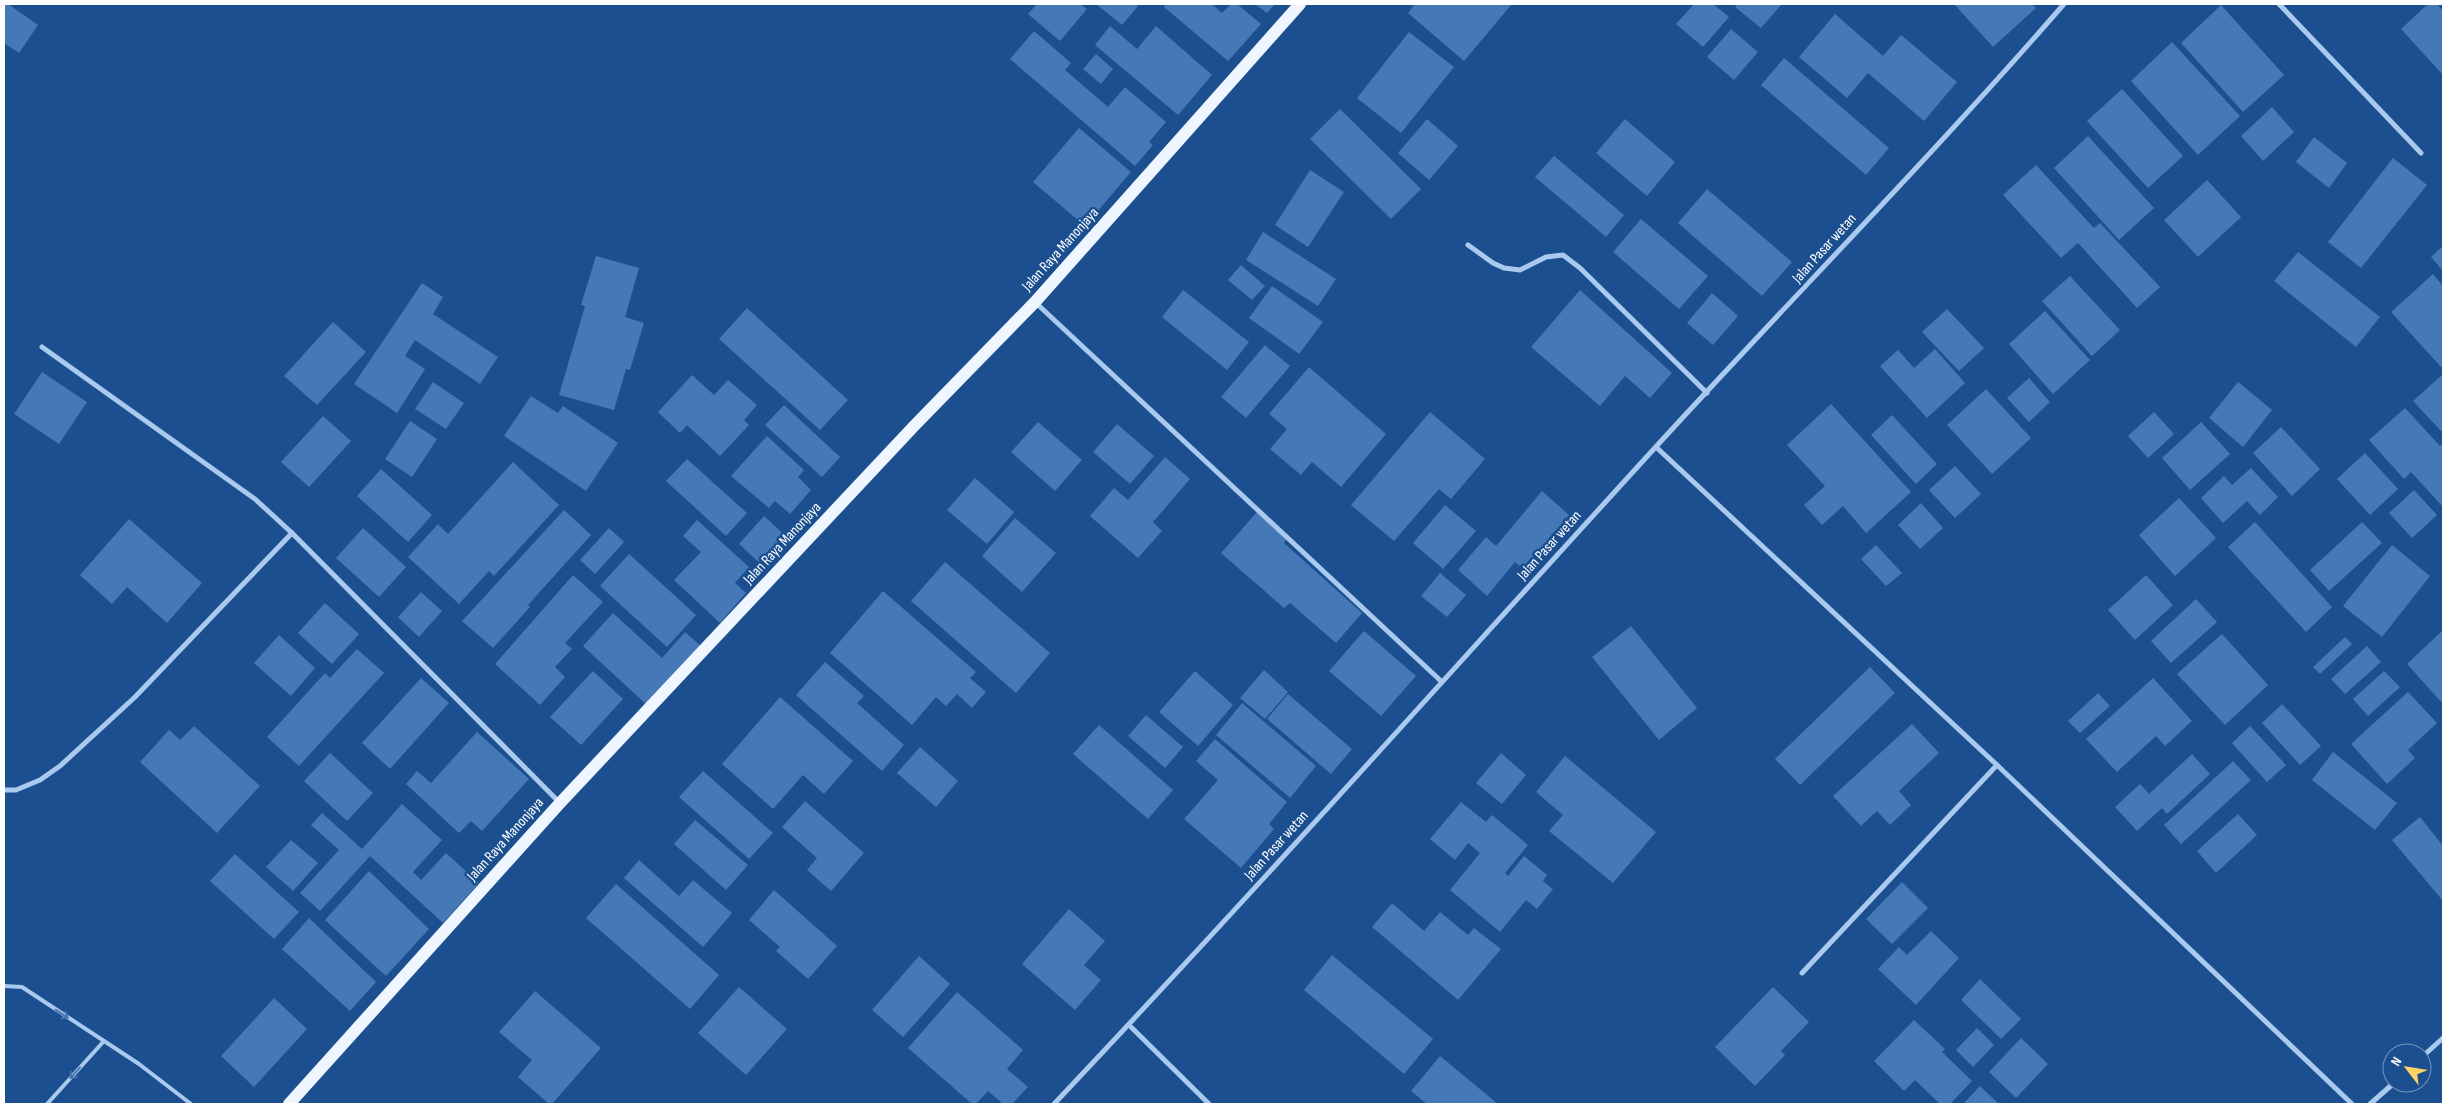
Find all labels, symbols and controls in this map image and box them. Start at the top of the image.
street label: Jalan Raya Manonjaya [1017,204,1103,296]
street label: Jalan Pasar wetan [1788,210,1861,288]
street label: Jalan Raya Manonjaya [739,498,826,589]
street label: Jalan Pasar wetan [1513,507,1586,585]
street label: Jalan Raya Manonjaya [462,794,548,886]
street label: Jalan Pasar wetan [1240,807,1313,885]
one-way arrow [55,1009,69,1019]
north arrow [2382,1043,2432,1093]
text: N [2387,1054,2405,1069]
one-way arrow [69,1066,81,1079]

